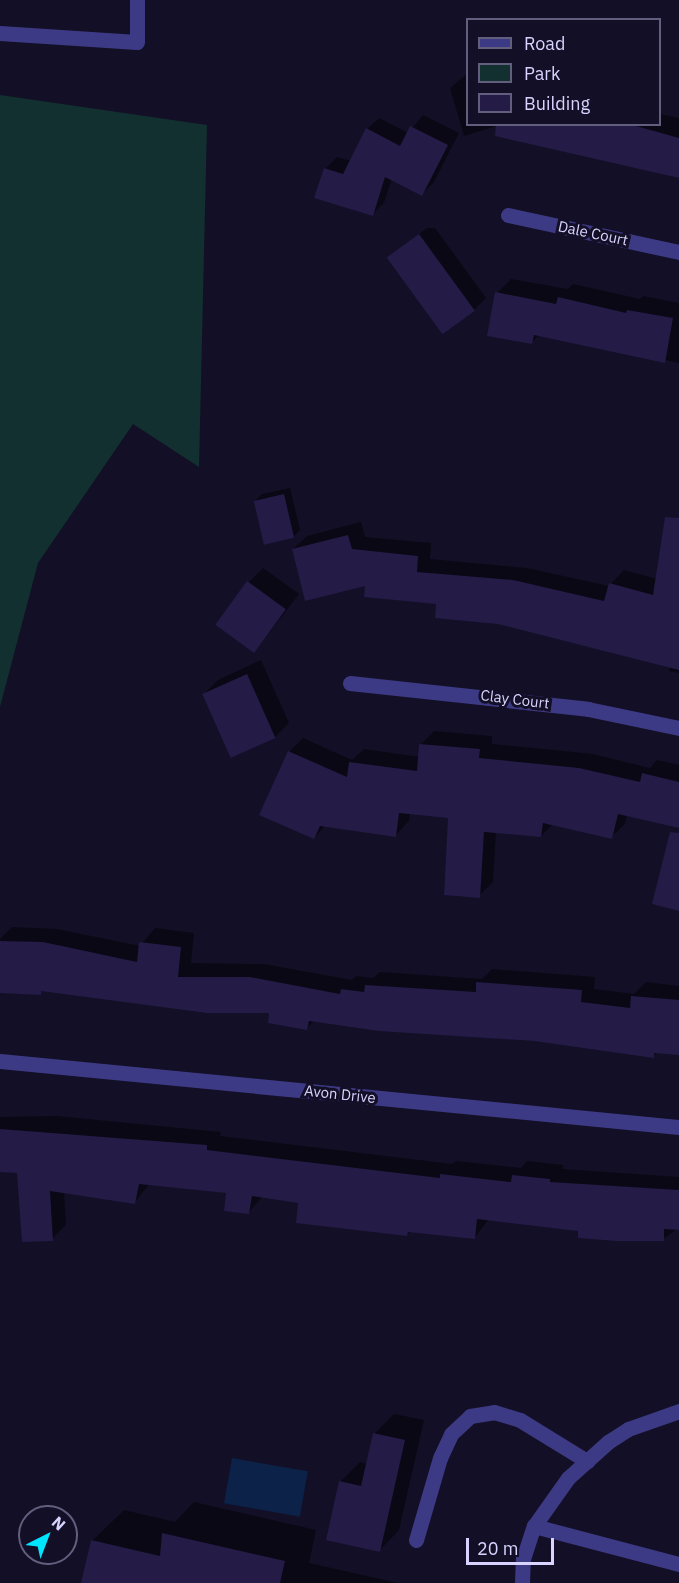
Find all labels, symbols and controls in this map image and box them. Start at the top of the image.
legend [466,18,661,126]
text: Road [524,32,565,55]
text: Park [524,62,560,85]
text: Building [524,92,590,115]
street label: Dale Court [556,217,630,249]
street label: Clay Court [479,686,551,712]
street label: Avon Drive [303,1081,377,1107]
north arrow [18,1505,78,1565]
text: N [48,1512,70,1534]
scale bar [469,1526,558,1564]
text: 20 m [477,1537,519,1560]

